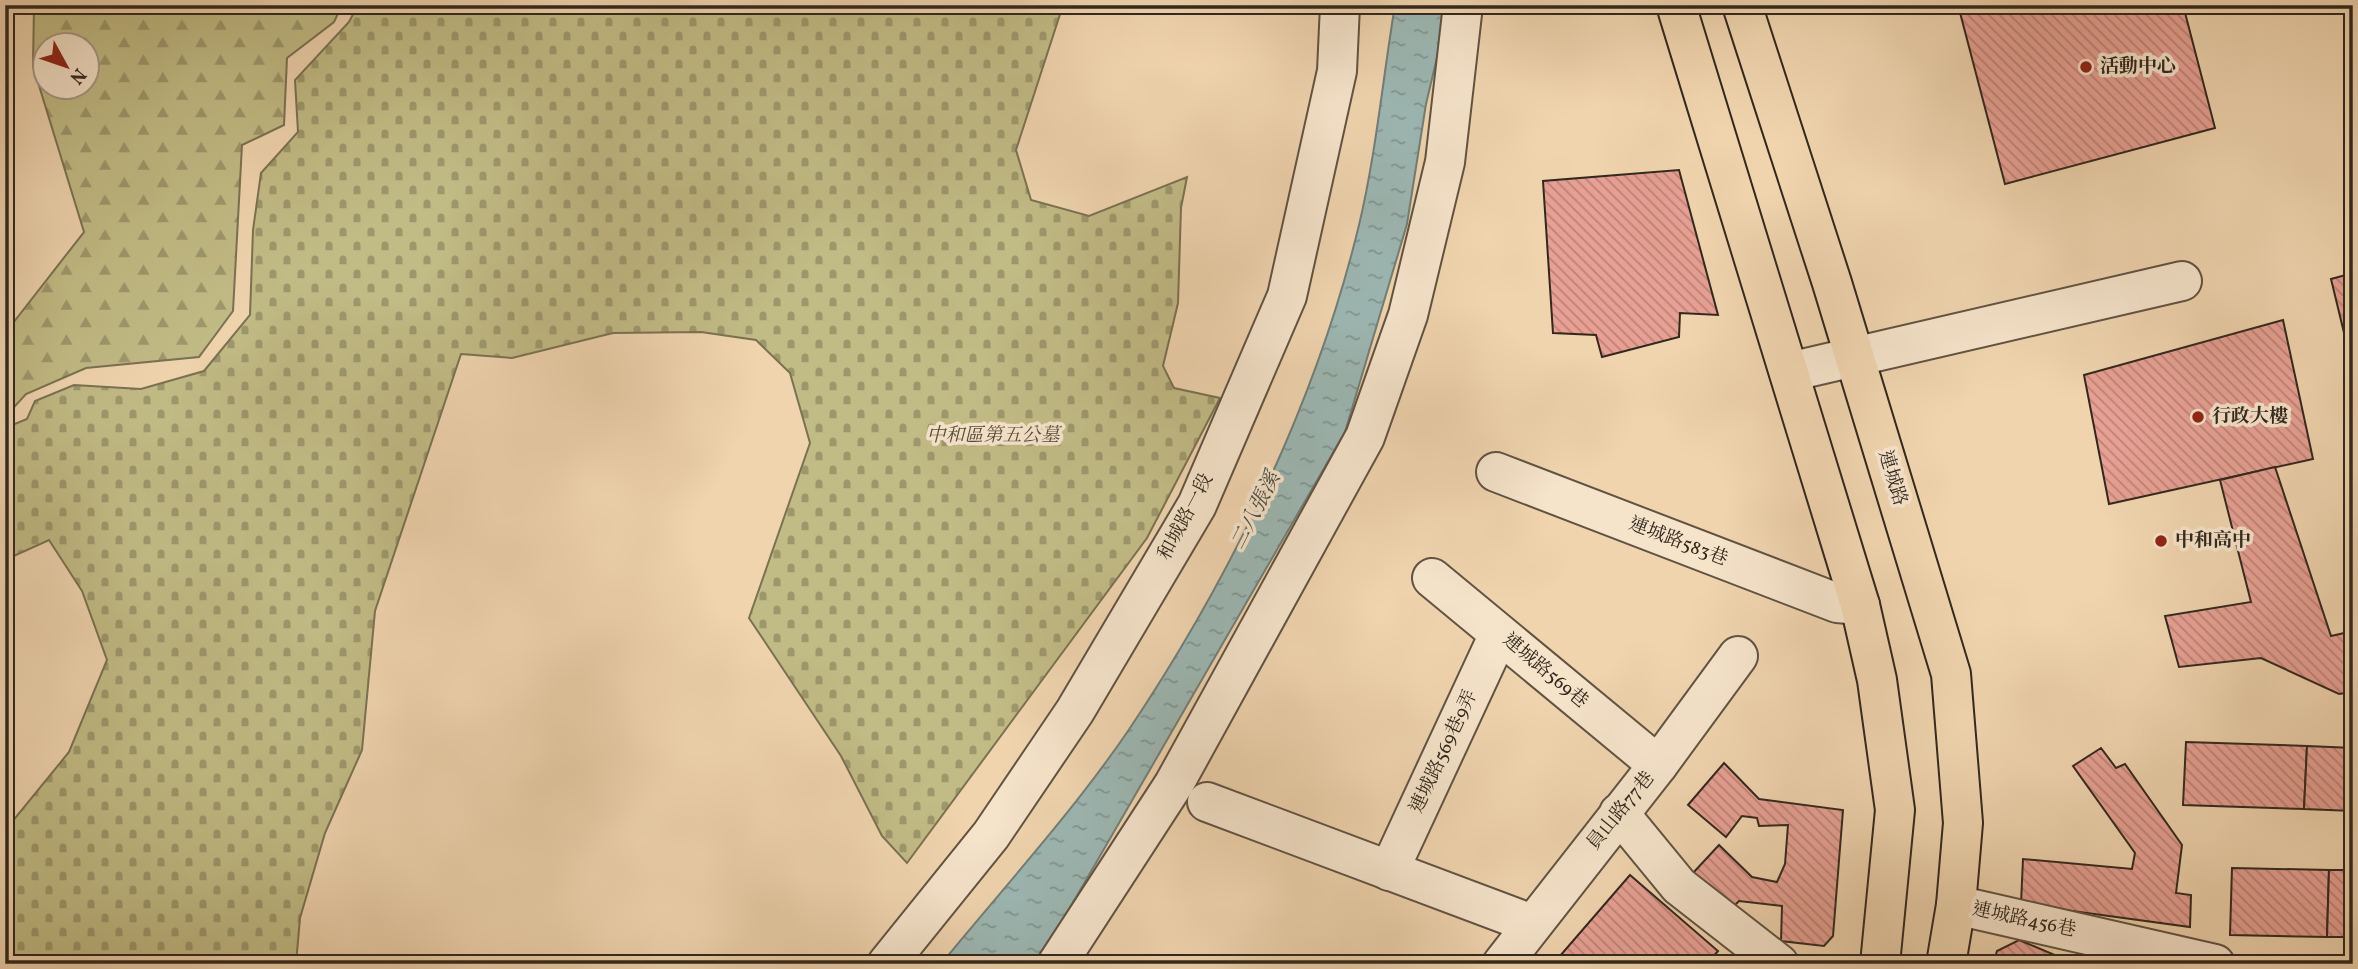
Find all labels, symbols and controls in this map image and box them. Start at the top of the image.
north arrow [32,32,102,102]
place label: 活動中心 [2100,54,2176,80]
marker: 活動中心 [2078,59,2094,75]
text: N [63,62,92,89]
place label: 行政大樓 [2212,404,2288,430]
marker: 行政大樓 [2190,409,2206,425]
park label: 中和區第五公墓 [926,423,1062,449]
street label: 連城路 [1871,447,1913,509]
water label: 二八張溪 [1224,465,1289,555]
street label: 和城路一段 [1152,469,1220,565]
street label: 連城路583巷 [1625,511,1731,573]
place label: 中和高中 [2175,528,2251,554]
marker: 中和高中 [2153,533,2169,549]
street label: 連城路569巷 [1497,627,1593,715]
street label: 連城路569巷9弄 [1404,686,1484,818]
street label: 員山路77巷 [1581,766,1661,856]
street label: 連城路456巷 [1970,896,2078,944]

